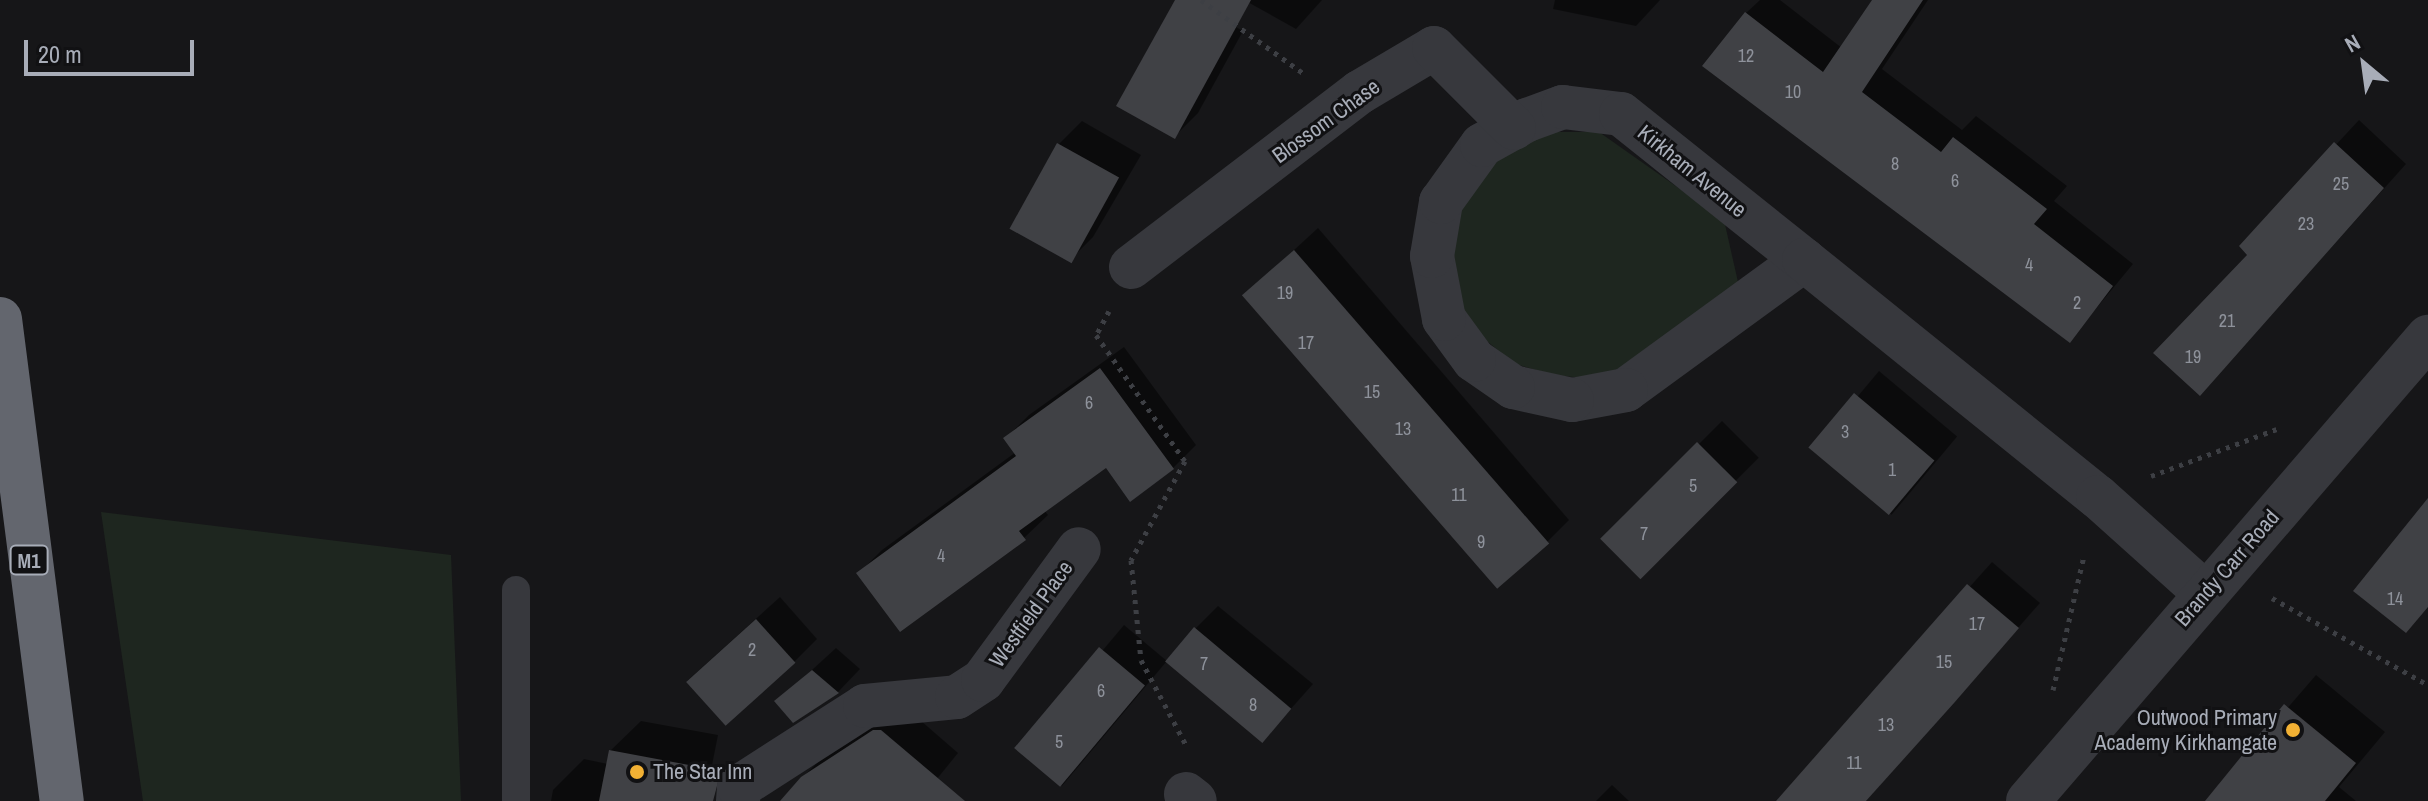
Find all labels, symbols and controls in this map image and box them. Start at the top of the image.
scale bar [28,24,198,74]
north arrow [2324,24,2404,104]
text: N [2339,27,2365,59]
text: 20 m [38,38,82,70]
house number: 12 [1738,45,1754,67]
street label: Blossom Chase [1267,73,1385,169]
house number: 10 [1785,81,1801,103]
street label: Kirkham Avenue [1632,119,1752,223]
house number: 8 [1891,153,1899,175]
house number: 6 [1951,170,1959,192]
house number: 25 [2333,173,2349,195]
house number: 23 [2298,213,2314,235]
house number: 4 [2025,254,2033,276]
house number: 19 [1277,282,1293,304]
house number: 2 [2073,292,2081,314]
house number: 21 [2219,310,2235,332]
house number: 17 [1298,332,1314,354]
house number: 19 [2185,346,2201,368]
house number: 15 [1364,381,1380,403]
house number: 6 [1085,392,1093,414]
house number: 13 [1395,418,1411,440]
house number: 3 [1841,421,1849,443]
house number: 1 [1888,459,1896,481]
house number: 5 [1689,475,1697,497]
house number: 11 [1451,484,1467,506]
street label: Brandy Carr Road [2169,504,2285,632]
house number: 7 [1640,523,1648,545]
house number: 9 [1477,531,1485,553]
road number: M1 [9,544,49,576]
house number: 4 [937,545,945,567]
street label: Westfield Place [984,556,1078,672]
house number: 14 [2387,588,2403,610]
house number: 17 [1969,613,1985,635]
house number: 2 [748,639,756,661]
house number: 15 [1936,651,1952,673]
house number: 7 [1200,653,1208,675]
house number: 6 [1097,680,1105,702]
house number: 8 [1249,694,1257,716]
place label: Outwood Primary Academy Kirkhamgate [2095,704,2277,756]
house number: 13 [1878,714,1894,736]
marker: Outwood Primary Academy Kirkhamgate [2284,721,2302,739]
house number: 5 [1055,731,1063,753]
house number: 11 [1846,752,1862,774]
place label: The Star Inn [653,759,752,785]
marker: The Star Inn [628,763,646,781]

